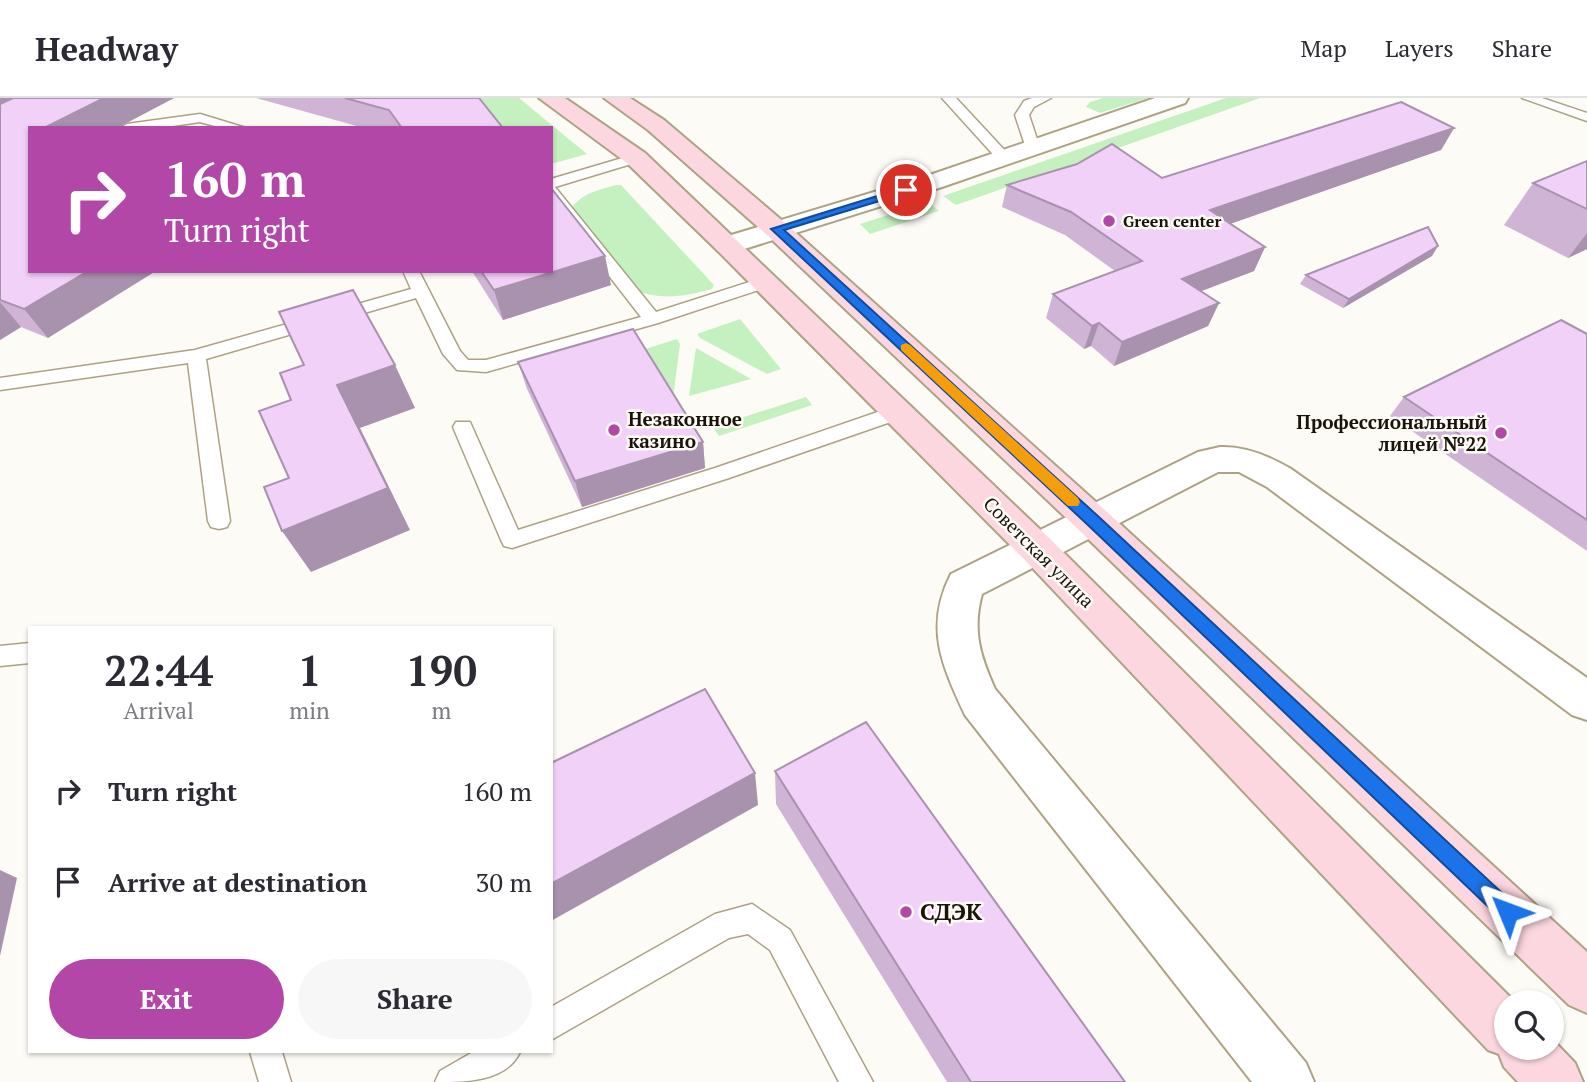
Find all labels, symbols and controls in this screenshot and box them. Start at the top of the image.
text: Headway [35,27,178,70]
text: Map [1300,32,1347,64]
text: Layers [1385,32,1454,64]
text: Share [1492,32,1552,64]
text: 160 m [164,146,306,211]
icon: right [49,154,140,245]
pin [876,160,936,220]
icon: arrive [887,171,925,209]
text: Turn right [164,209,310,251]
place label: Green center [1123,210,1221,232]
marker: Green center [1101,213,1117,229]
place label: Незаконное казино [628,406,742,453]
place label: Профессиональный лицей №22 [1296,409,1487,456]
marker: Незаконное казино [606,422,622,438]
marker: Профессиональный лицей №22 [1493,425,1509,441]
street label: Советская улица [979,491,1100,613]
text: 22:44 [104,642,213,698]
text: 1 [298,642,321,698]
text: 190 [406,642,477,698]
text: Arrival [123,695,194,726]
text: min [289,695,330,726]
text: m [431,695,451,726]
icon: right [49,772,87,810]
text: Turn right [108,774,237,808]
text: 160 m [462,774,532,808]
icon: arrive [49,863,87,901]
text: Arrive at destination [108,865,367,899]
text: 30 m [476,865,532,899]
position arrow [1471,875,1545,949]
place label: СДЭК [920,896,983,927]
marker: СДЭК [898,904,914,920]
button: Exit [49,959,284,1039]
button: Share [298,959,532,1039]
map controls [1494,990,1564,1060]
button: search [1494,990,1564,1060]

